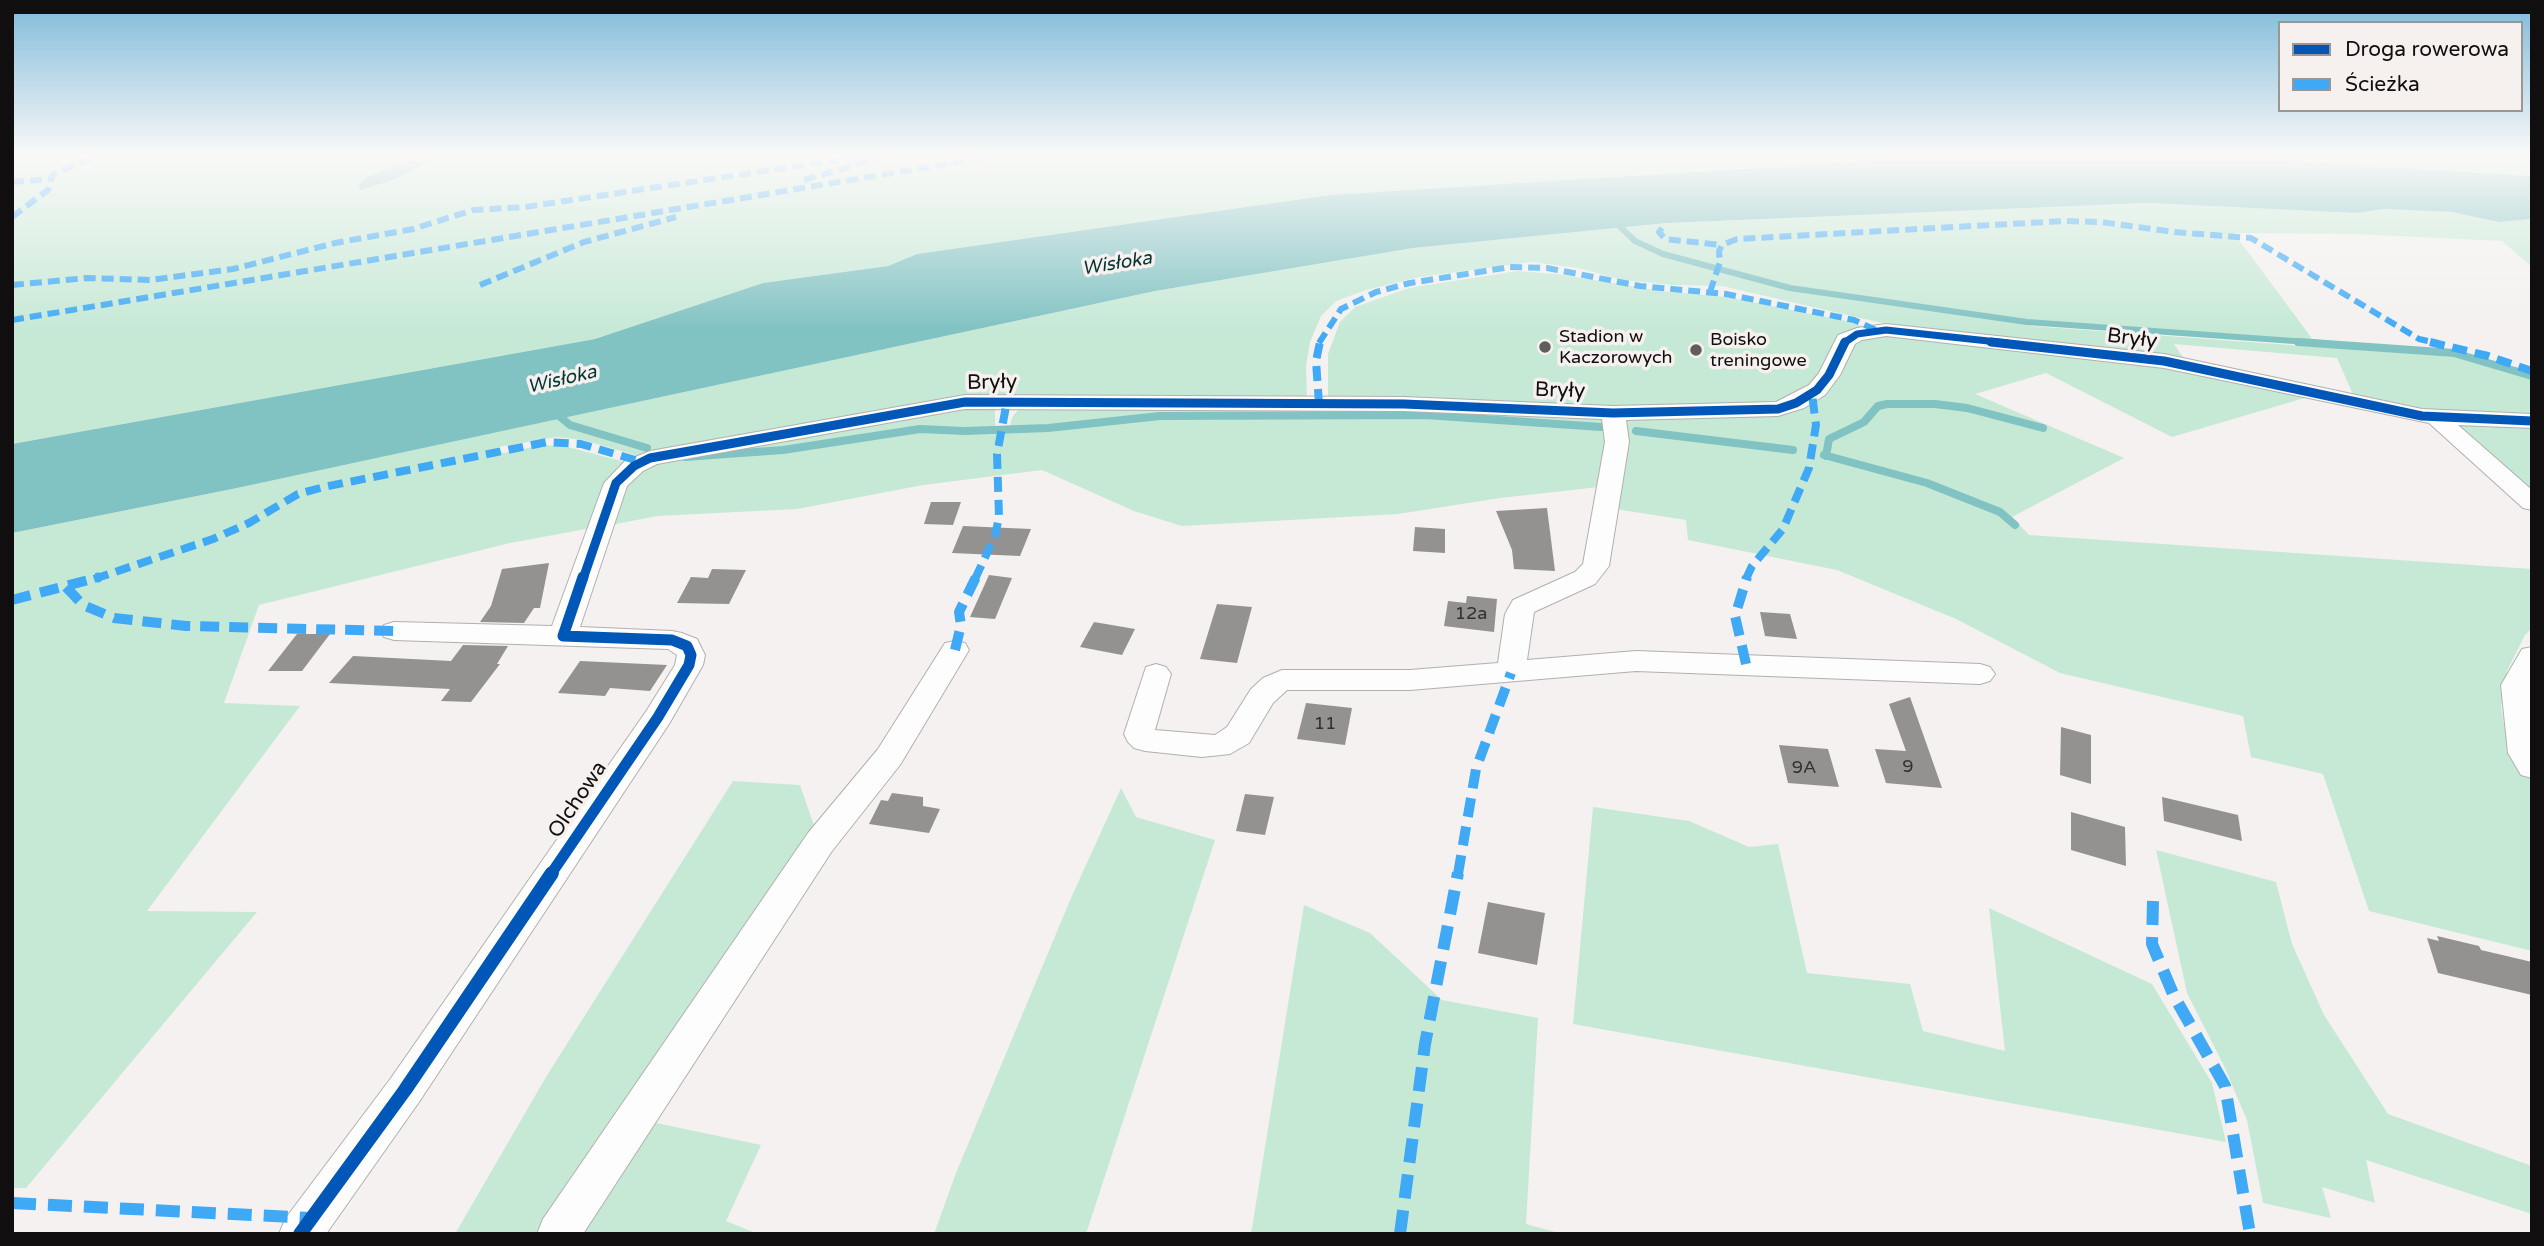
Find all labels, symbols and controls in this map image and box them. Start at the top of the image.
legend [2278,21,2523,112]
text: Droga rowerowa [2345,37,2509,62]
text: Ścieżka [2345,72,2420,97]
water label: Wisłoka [1081,247,1153,281]
street label: Bryły [2105,323,2159,355]
place label: Stadion w Kaczorowych [1559,326,1672,368]
place label: Boisko treningowe [1710,329,1807,372]
marker: Stadion w Kaczorowych [1537,339,1553,355]
marker: Boisko treningowe [1688,342,1704,358]
water label: Wisłoka [525,361,599,399]
street label: Bryły [967,370,1017,396]
street label: Bryły [1534,378,1586,404]
house number: 12a [1455,603,1487,625]
house number: 11 [1314,713,1336,735]
house number: 9 [1902,756,1914,778]
street label: Olchowa [543,757,613,843]
house number: 9A [1792,757,1816,779]

